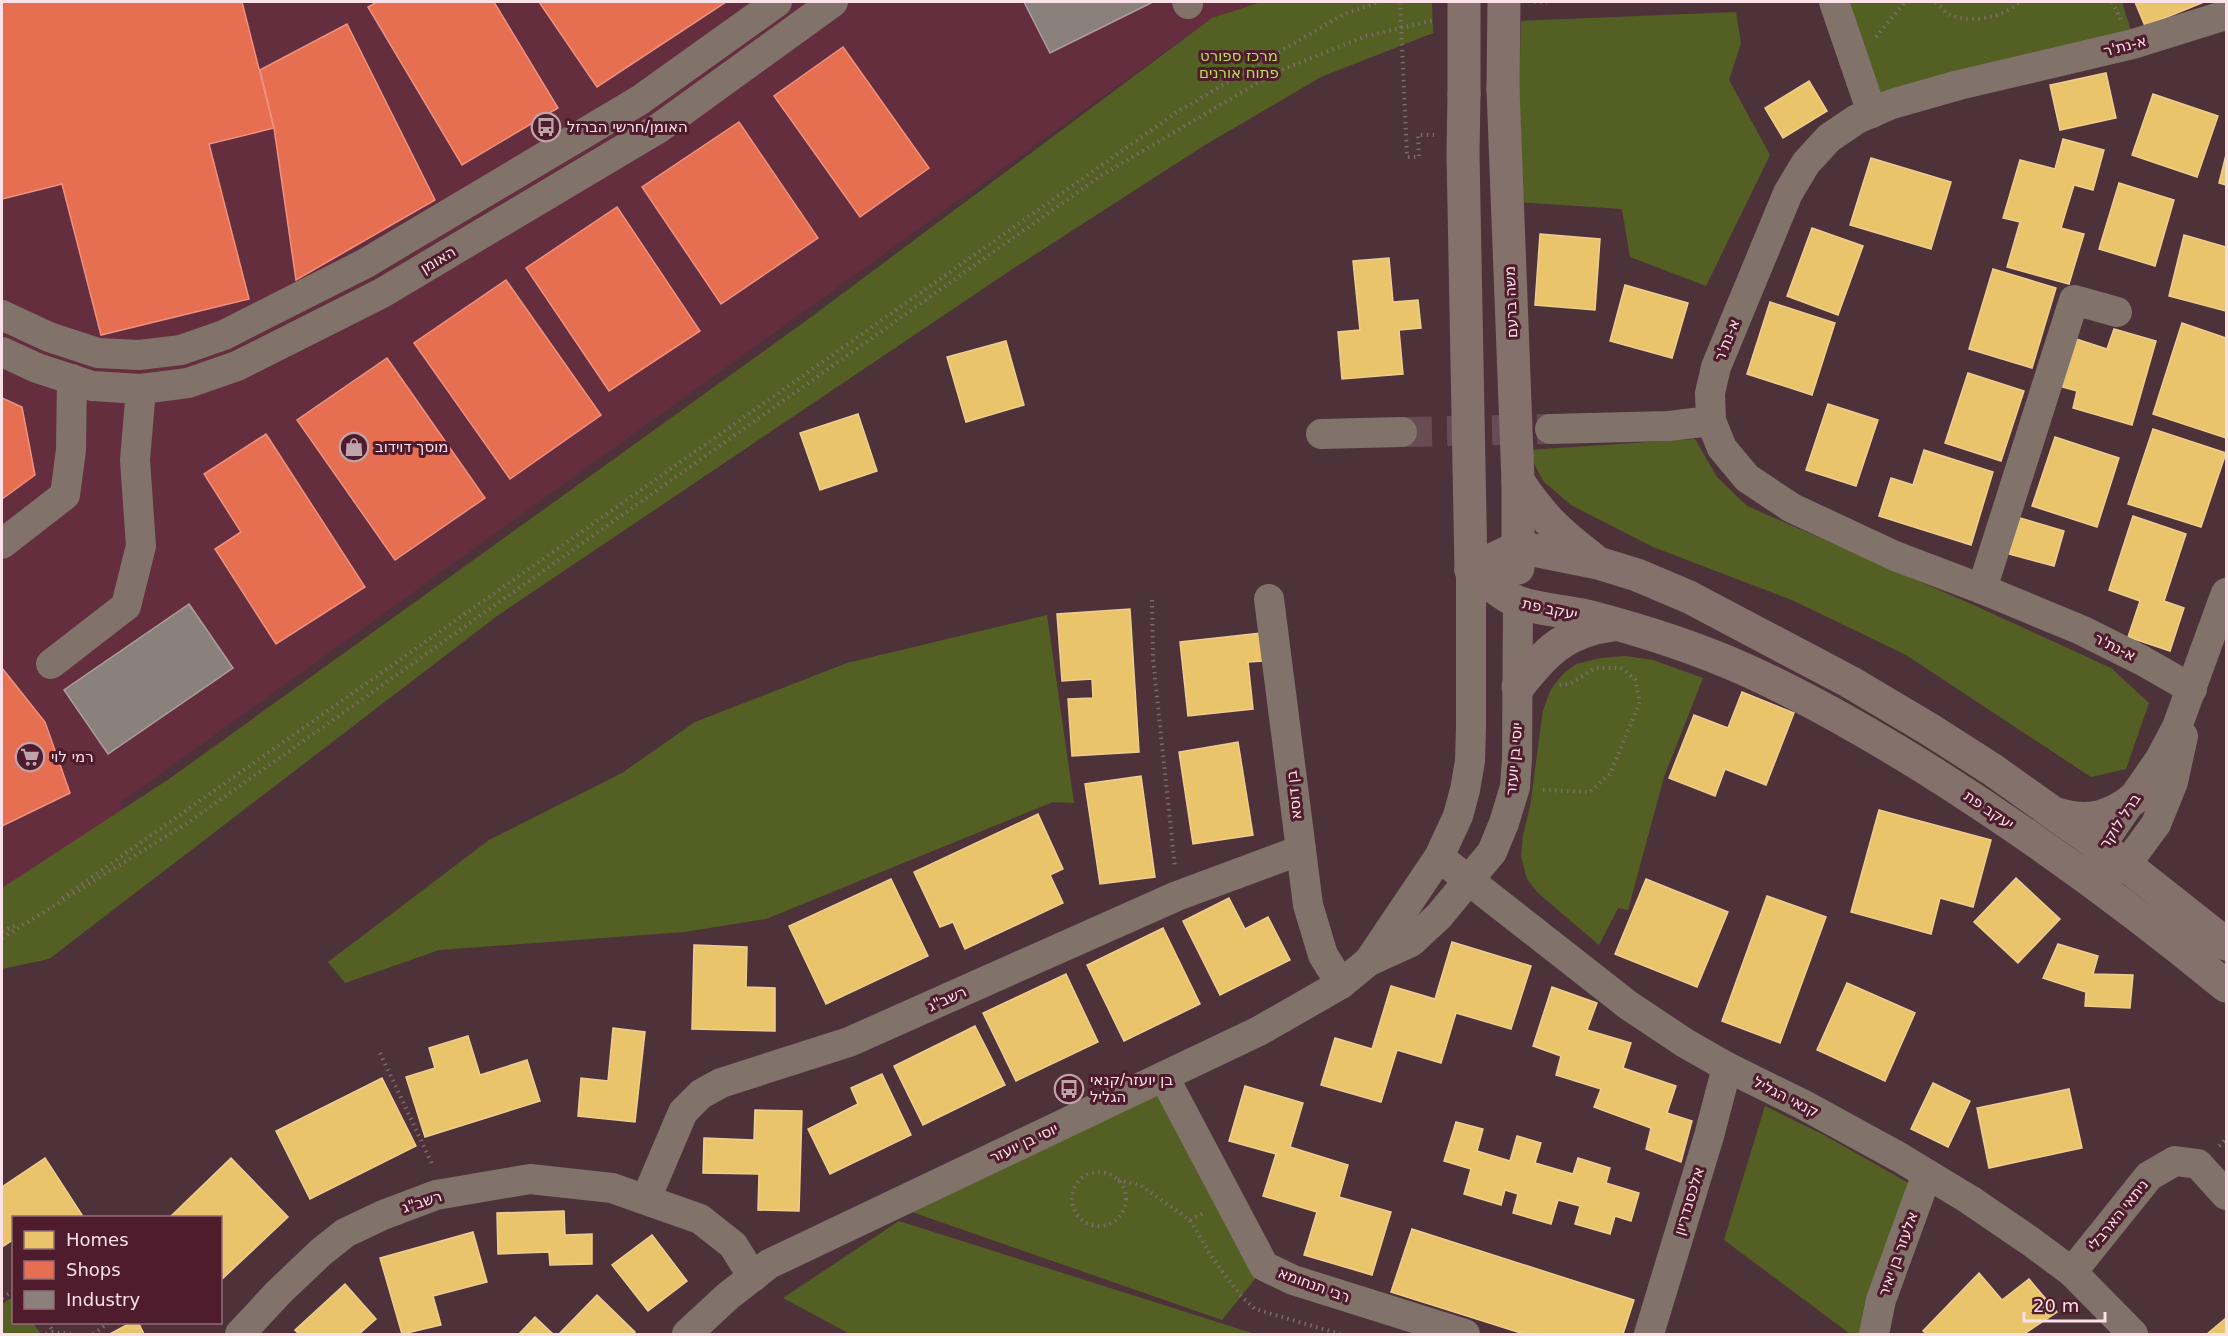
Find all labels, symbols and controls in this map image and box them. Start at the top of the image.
street label: א-נת'ר [2101,32,2149,60]
park label: מרכז ספורט פתוח אורנים [1199,47,1279,82]
bus stop icon: האומן/חרשי הברזל [530,111,562,143]
place label: האומן/חרשי הברזל [567,118,688,136]
street label: האומן [417,242,459,278]
street label: משה ברעם [1501,266,1521,338]
street label: א-נת'ר [1710,316,1744,364]
shop icon: מוסך דוידוב [338,431,370,463]
place label: מוסך דוידוב [375,438,448,456]
street label: יעקב פת [1521,594,1579,624]
street label: א-נת'ר [2091,629,2139,665]
street label: יוסי בן יועזר [1502,722,1526,796]
supermarket icon: רמי לוי [14,741,46,773]
place label: רמי לוי [51,748,94,766]
street label: בן דוסא [1282,769,1306,821]
street label: יעקב פת [1961,787,2017,833]
street label: ברל לוקר [2096,790,2145,852]
street label: רשב"ג [925,982,969,1016]
place label: בן יועזר/קנאי הגליל [1090,1071,1173,1106]
bus stop icon: בן יועזר/קנאי הגליל [1053,1073,1085,1105]
street label: קנאי הגליל [1750,1073,1822,1121]
street label: יוסי בן יועזר [987,1119,1061,1167]
street label: אלכסנדריון [1670,1165,1708,1237]
street label: ניתאי הארבלי [2084,1176,2152,1254]
street label: רשב"ג [400,1187,444,1217]
street label: אלעזר בן יאיר [1874,1209,1922,1299]
legend [12,1216,222,1324]
text: Homes [66,1229,129,1250]
text: Shops [66,1259,121,1280]
street label: רבי תנחומא [1276,1264,1352,1306]
scale bar [2024,1285,2105,1323]
text: Industry [66,1289,140,1310]
text: 20 m [2033,1295,2079,1316]

